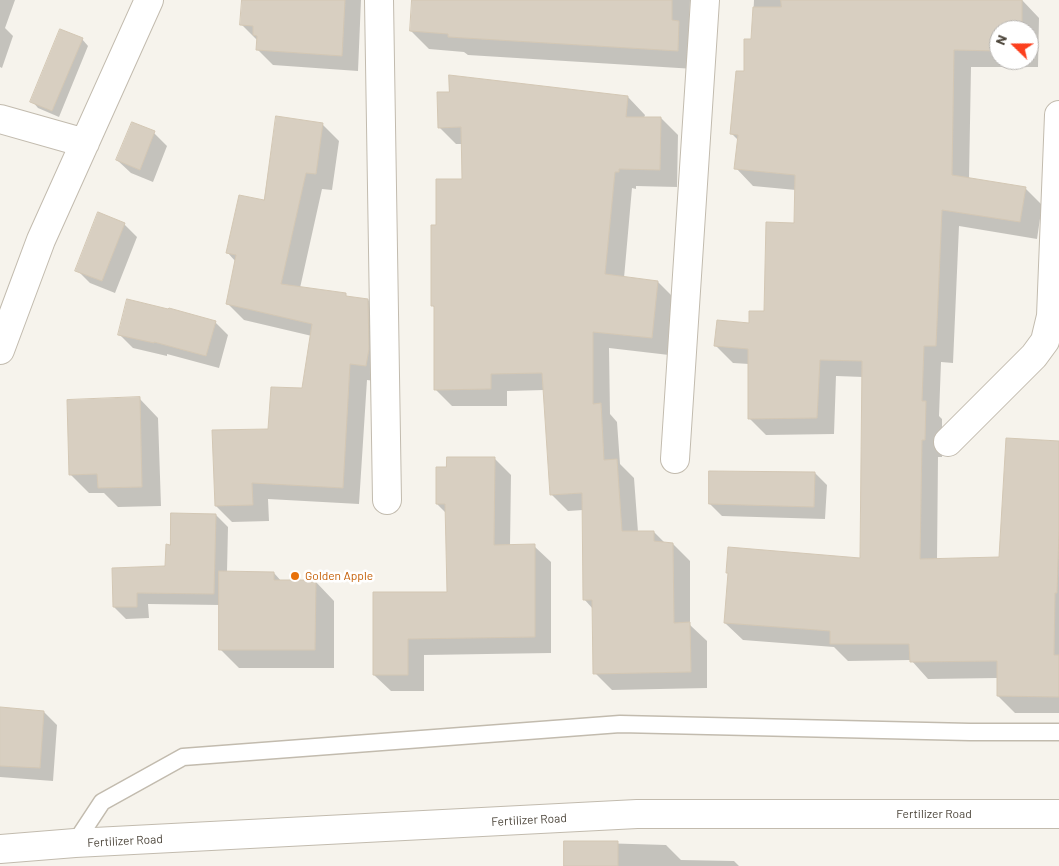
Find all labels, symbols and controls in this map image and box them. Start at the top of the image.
north arrow [989,20,1039,70]
text: N [991,32,1010,47]
place label: Golden Apple [305,569,373,583]
marker: Golden Apple [289,570,301,582]
street label: Fertilizer Road [896,807,972,821]
street label: Fertilizer Road [491,811,567,829]
street label: Fertilizer Road [87,832,163,850]

